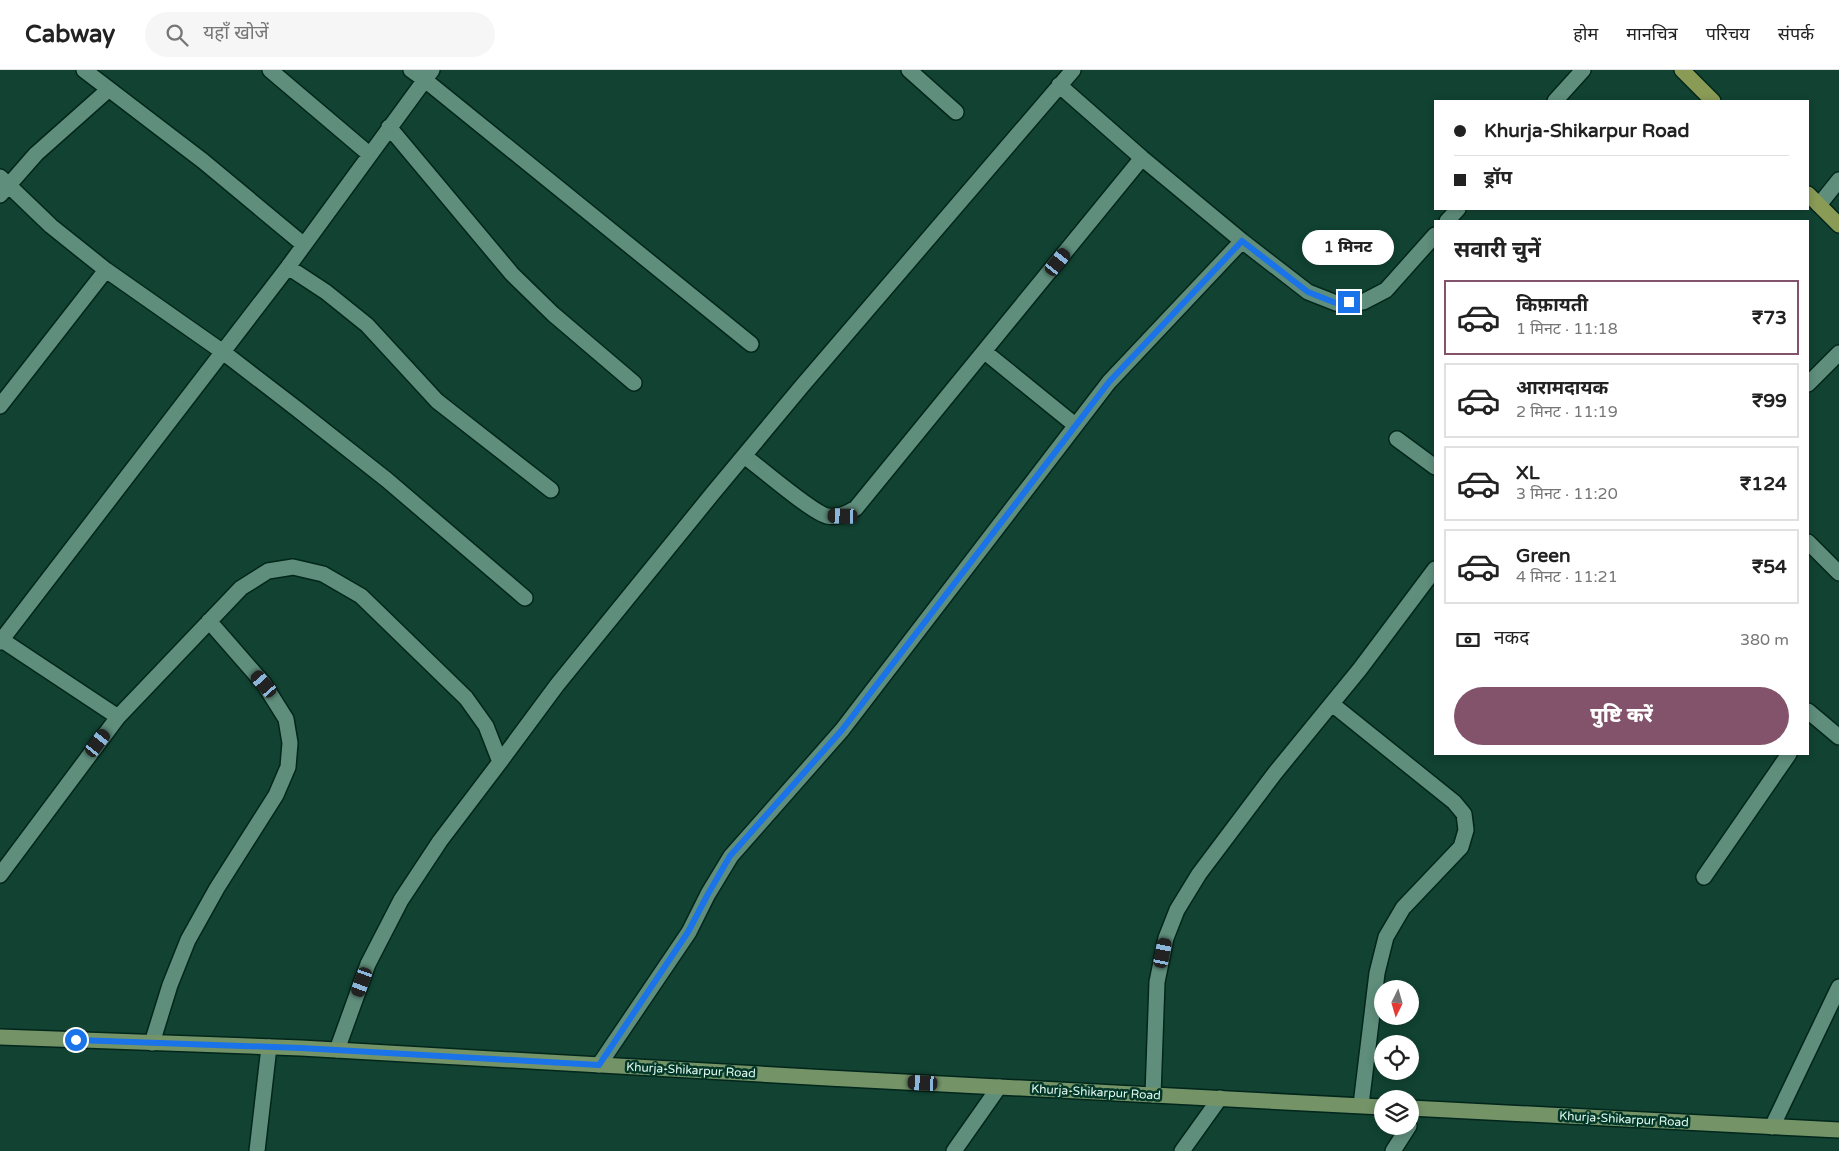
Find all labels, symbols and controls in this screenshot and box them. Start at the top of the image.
search box [145,12,495,57]
text: Cabway [25,20,115,49]
icon: search [163,21,191,49]
text: यहाँ खोजें [203,22,269,44]
text: होम [1573,23,1598,45]
text: मानचित्र [1626,23,1678,45]
text: परिचय [1706,23,1750,45]
text: संपर्क [1778,23,1814,45]
text: Khurja-Shikarpur Road [1484,120,1689,142]
text: ड्रॉप [1484,167,1512,189]
callout: 1 मिनट [1303,230,1395,264]
text: 1 मिनट [1324,237,1372,257]
text: सवारी चुनें [1454,237,1541,263]
car [1042,246,1073,278]
route end [1338,291,1360,313]
text: किफ़ायती [1516,294,1588,316]
icon: car [1456,295,1501,340]
text: ₹73 [1752,307,1787,329]
text: 1 मिनट · 11:18 [1516,319,1618,339]
text: आरामदायक [1516,377,1608,399]
icon: car [1456,378,1501,423]
text: ₹99 [1752,390,1787,412]
text: 2 मिनट · 11:19 [1516,402,1618,422]
icon: car [1456,461,1501,506]
text: XL [1516,462,1540,484]
text: ₹124 [1740,473,1787,495]
text: 3 मिनट · 11:20 [1516,484,1618,504]
car [827,508,858,524]
icon: car [1456,544,1501,589]
text: Green [1516,545,1570,567]
text: ₹54 [1752,556,1787,578]
text: 4 मिनट · 11:21 [1516,567,1618,587]
icon: cash [1454,626,1482,654]
text: नकद [1494,627,1529,649]
text: 380 m [1740,630,1789,650]
car [248,668,279,700]
button: पुष्टि करें [1454,687,1789,745]
car [82,727,113,759]
car [1152,937,1173,969]
car [349,965,374,999]
north arrow [1374,980,1419,1025]
map controls [1374,980,1419,1135]
route start [65,1029,87,1051]
button: locate [1374,1035,1419,1080]
street label: Khurja-Shikarpur Road [626,1060,756,1080]
car [907,1075,938,1091]
street label: Khurja-Shikarpur Road [1031,1082,1161,1102]
button: layers [1374,1090,1419,1135]
street label: Khurja-Shikarpur Road [1559,1109,1689,1129]

